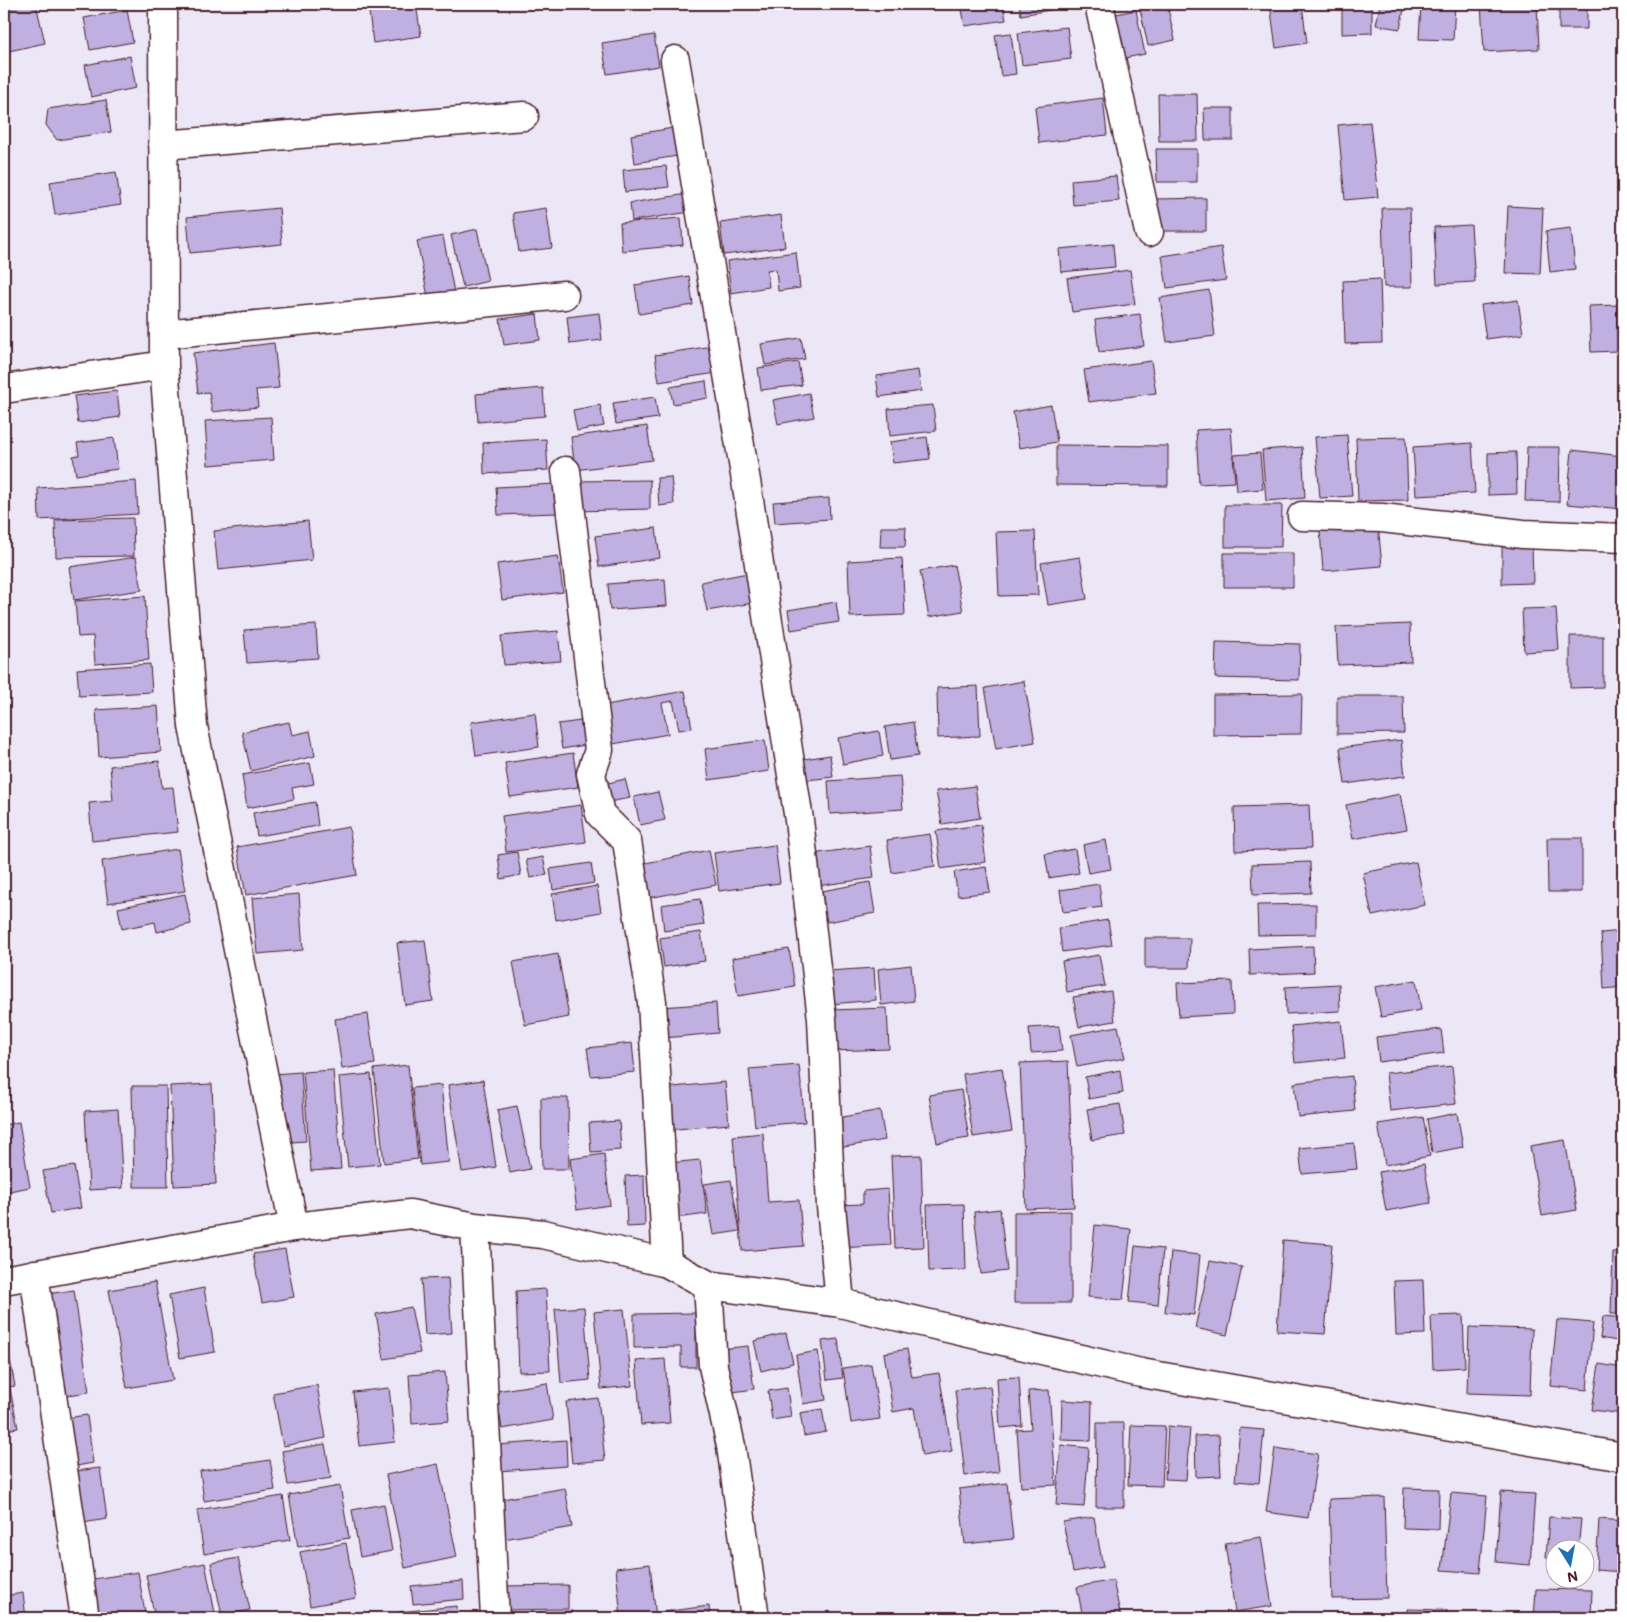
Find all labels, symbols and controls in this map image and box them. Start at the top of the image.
north arrow [1544,1540,1594,1590]
text: N [1566,1567,1580,1588]

